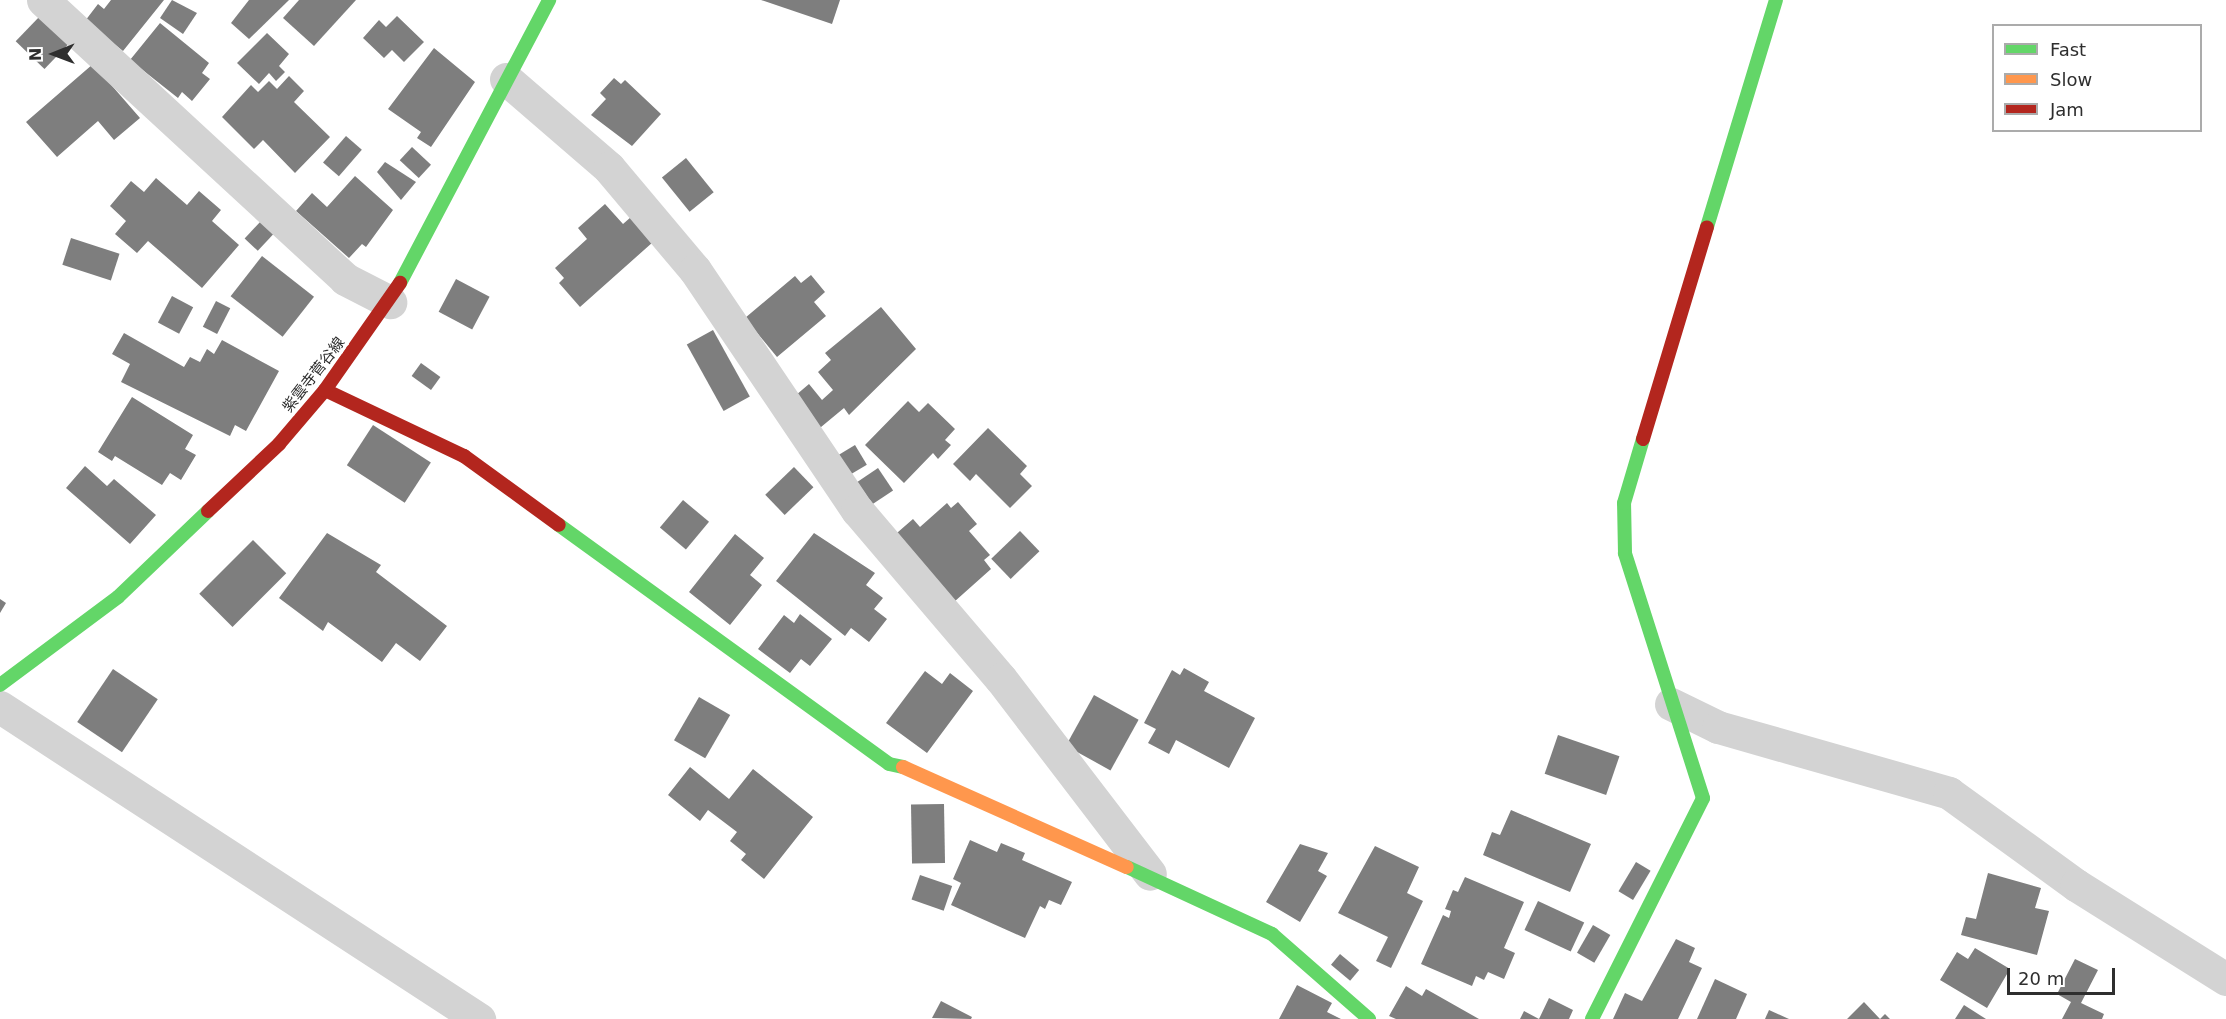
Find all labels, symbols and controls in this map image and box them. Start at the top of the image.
north arrow [24,24,84,84]
legend [1992,24,2202,132]
text: Fast [2050,39,2086,60]
text: N [26,47,45,61]
text: Slow [2050,69,2092,90]
text: Jam [2050,99,2084,120]
street label: 紫雲寺菅谷線 [279,334,349,416]
scale bar [2010,956,2118,994]
text: 20 m [2018,968,2064,989]

